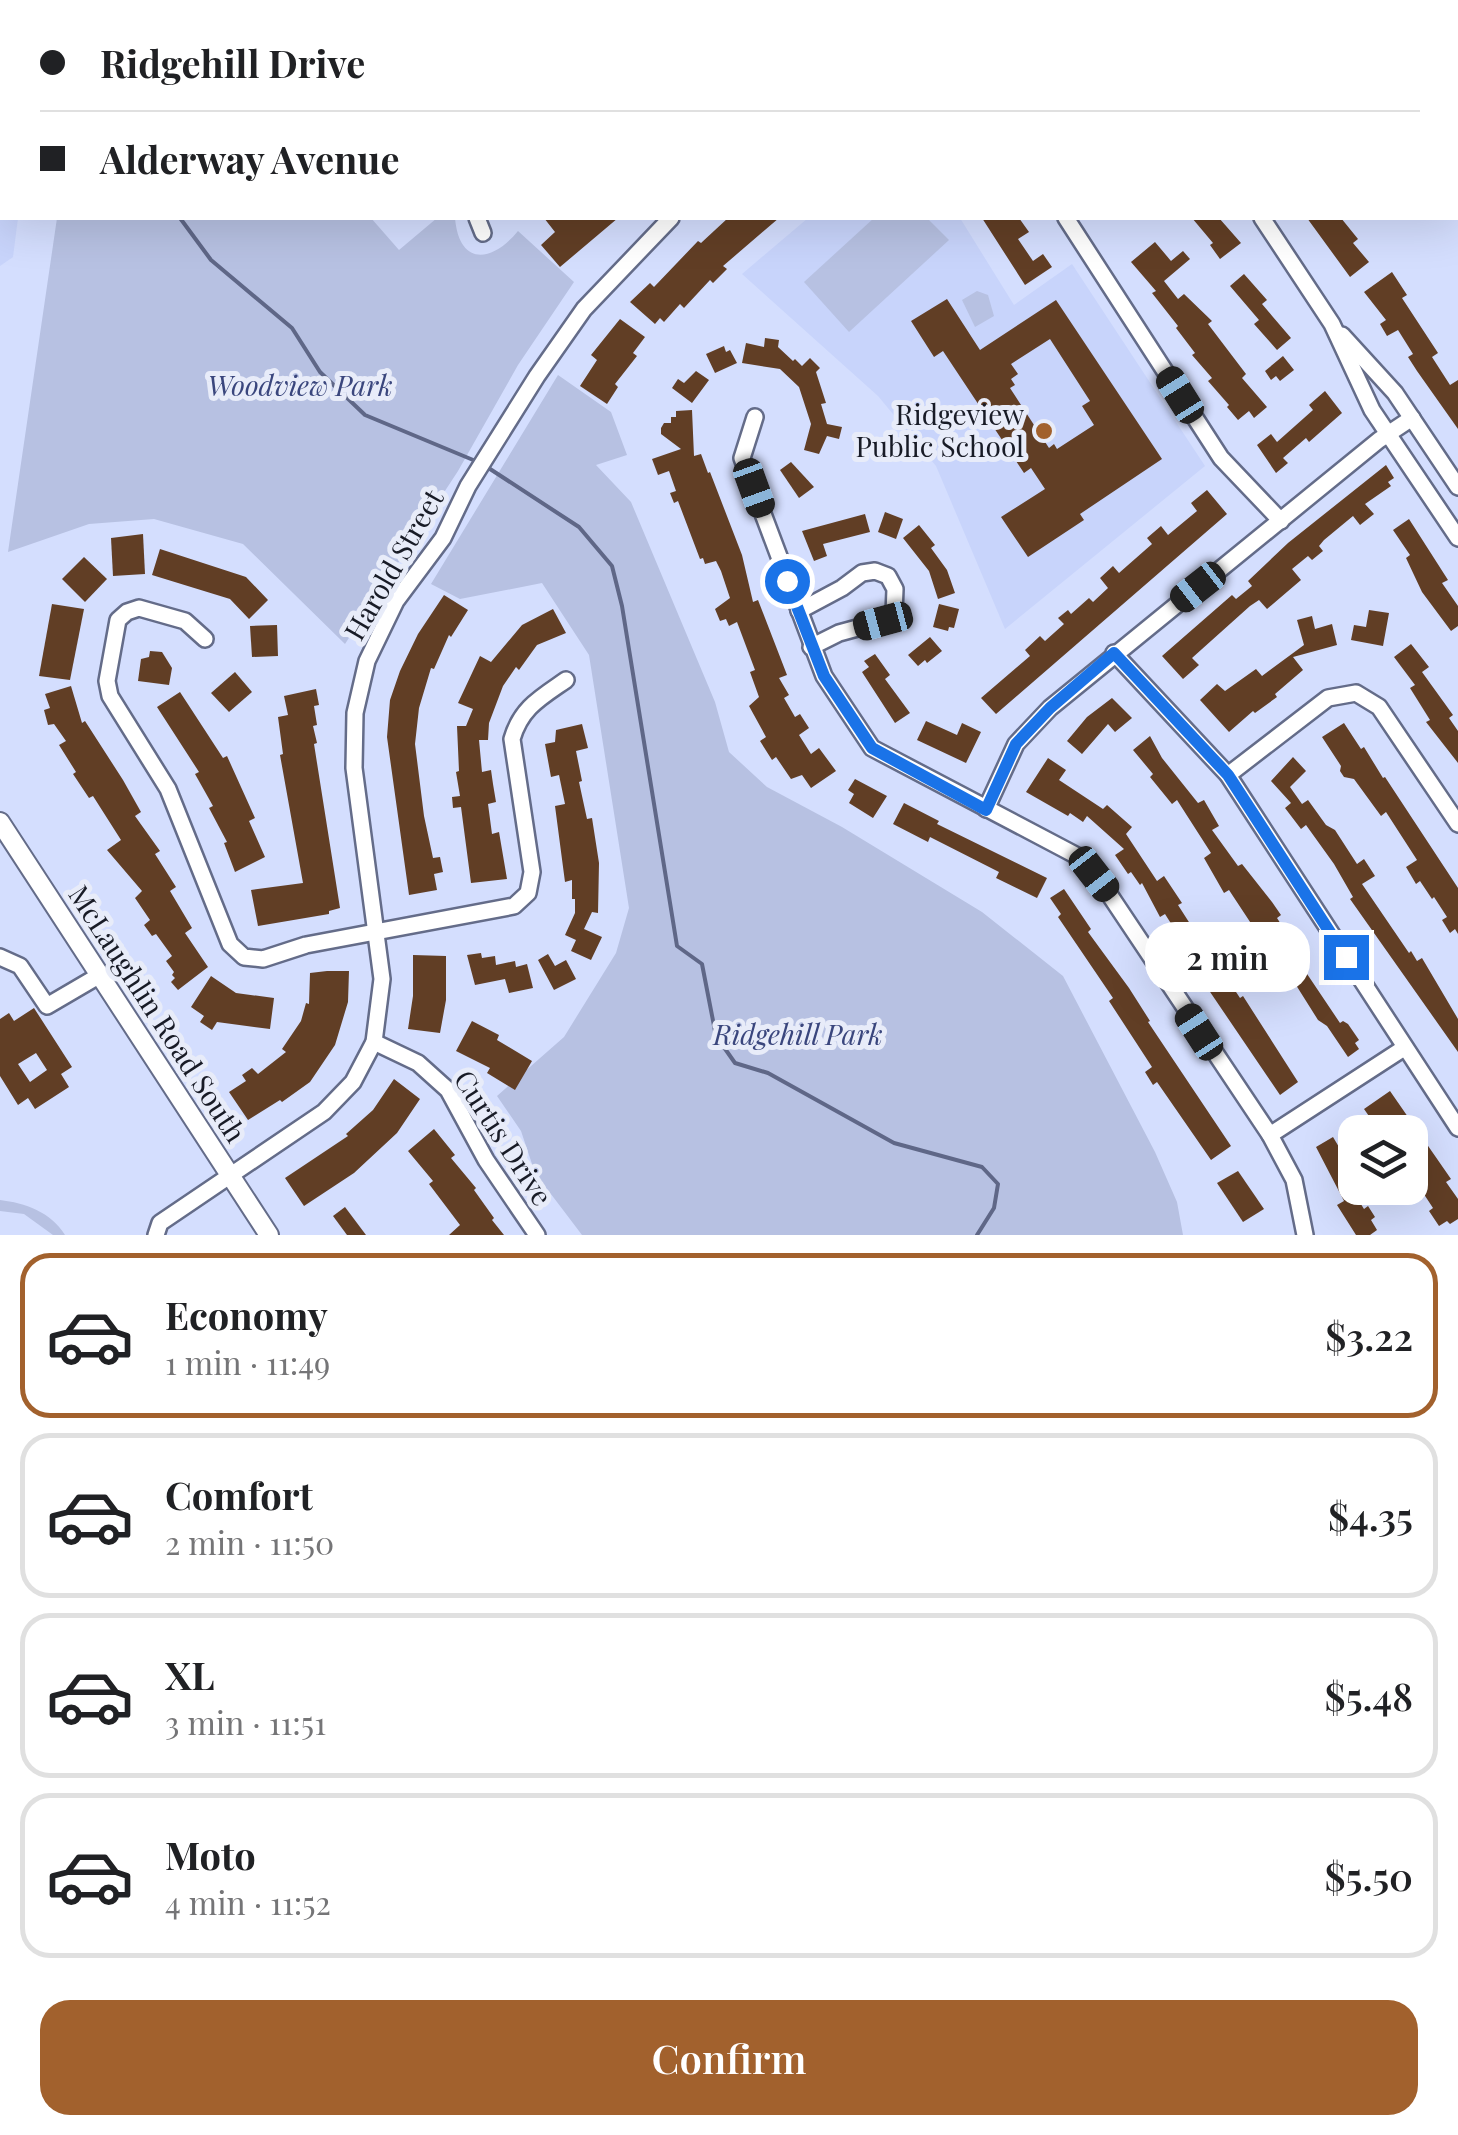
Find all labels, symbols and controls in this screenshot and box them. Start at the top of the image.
text: Ridgehill Drive [100,37,365,88]
text: Alderway Avenue [100,133,400,184]
car [1151,362,1209,428]
park label: Woodview Park [207,366,393,403]
place label: Ridgeview Public School [855,395,1024,464]
marker: Ridgeview Public School [1033,420,1055,442]
car [730,455,778,521]
street label: Harold Street [335,481,451,646]
car [1165,557,1231,617]
route start [765,559,810,604]
car [850,599,916,643]
car [1064,841,1124,907]
street label: McLaughlin Road South [61,878,256,1149]
callout: 2 min [1146,922,1311,992]
text: 2 min [1187,935,1268,978]
route end [1324,935,1369,980]
car [1170,999,1228,1065]
park label: Ridgehill Park [712,1015,883,1052]
street label: Curtis Drive [447,1062,562,1212]
map controls [1338,1115,1428,1205]
button: layers [1338,1115,1428,1205]
text: Economy [165,1289,328,1340]
icon: car [45,1291,135,1381]
text: $3.22 [1325,1310,1413,1361]
text: 1 min · 11:49 [165,1340,330,1383]
text: Comfort [165,1469,313,1520]
icon: car [45,1471,135,1561]
text: $4.35 [1328,1490,1413,1541]
text: 2 min · 11:50 [165,1520,334,1563]
text: XL [165,1649,214,1700]
icon: car [45,1651,135,1741]
text: $5.48 [1324,1670,1413,1721]
text: 3 min · 11:51 [165,1700,326,1743]
text: Moto [165,1829,256,1880]
icon: car [45,1831,135,1921]
text: $5.50 [1324,1850,1413,1901]
text: 4 min · 11:52 [165,1880,331,1923]
button: Confirm [40,2000,1418,2115]

